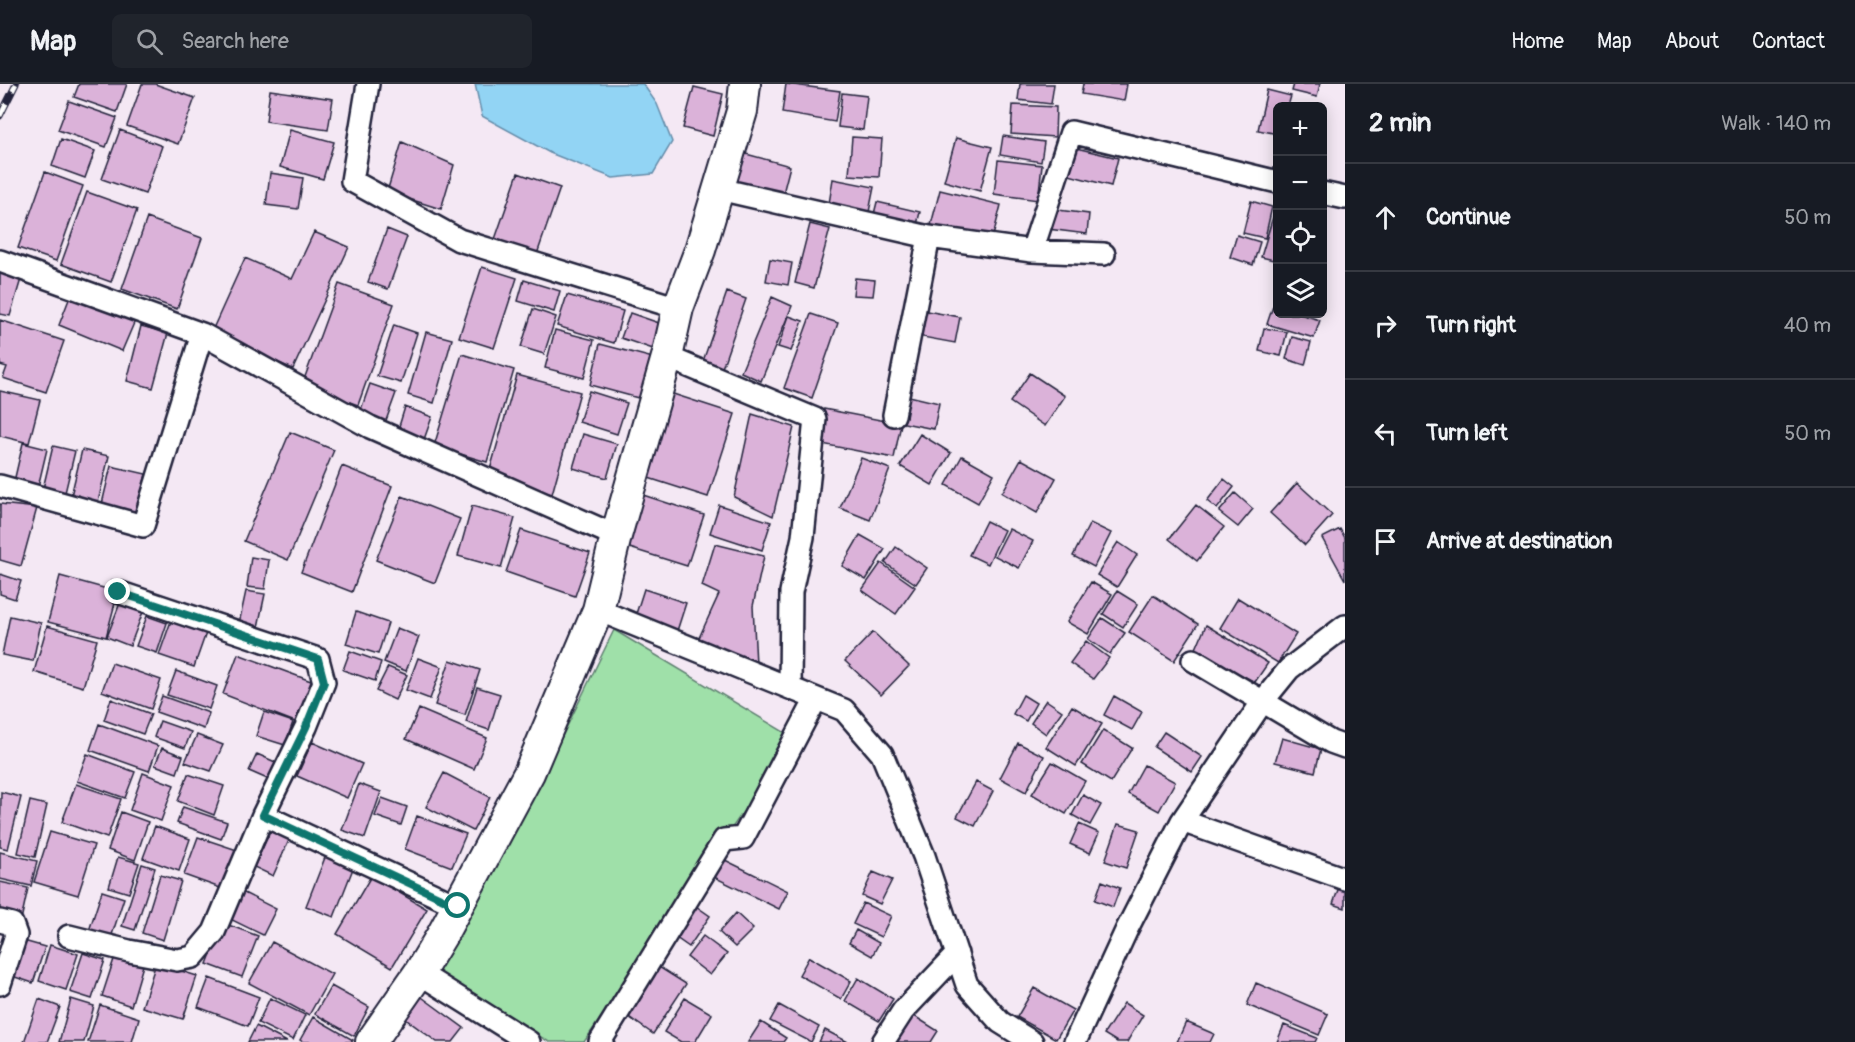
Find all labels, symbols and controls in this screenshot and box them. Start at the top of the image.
search box [112,14,532,68]
text: Map [30,24,76,59]
icon: search [133,25,166,58]
text: Search here [181,27,289,55]
text: Home [1511,28,1564,55]
text: Map [1597,28,1632,55]
text: About [1665,28,1719,55]
text: Contact [1752,28,1825,55]
map controls [1273,102,1327,318]
button: + [1273,102,1327,156]
text: 2 min [1369,107,1431,139]
text: Walk · 140 m [1721,111,1831,136]
button: − [1273,156,1327,210]
icon: ahead [1369,201,1402,234]
text: Continue [1426,203,1510,231]
text: 50 m [1784,205,1831,230]
button: locate [1273,210,1327,264]
button: layers [1273,264,1327,318]
icon: right [1369,309,1402,342]
text: Turn right [1426,311,1516,339]
text: 40 m [1784,313,1831,338]
icon: left [1369,417,1402,450]
text: Turn left [1426,419,1508,447]
text: 50 m [1784,421,1831,446]
icon: arrive [1369,525,1402,558]
text: Arrive at destination [1426,527,1612,555]
route end [104,578,130,604]
route start [444,892,470,918]

